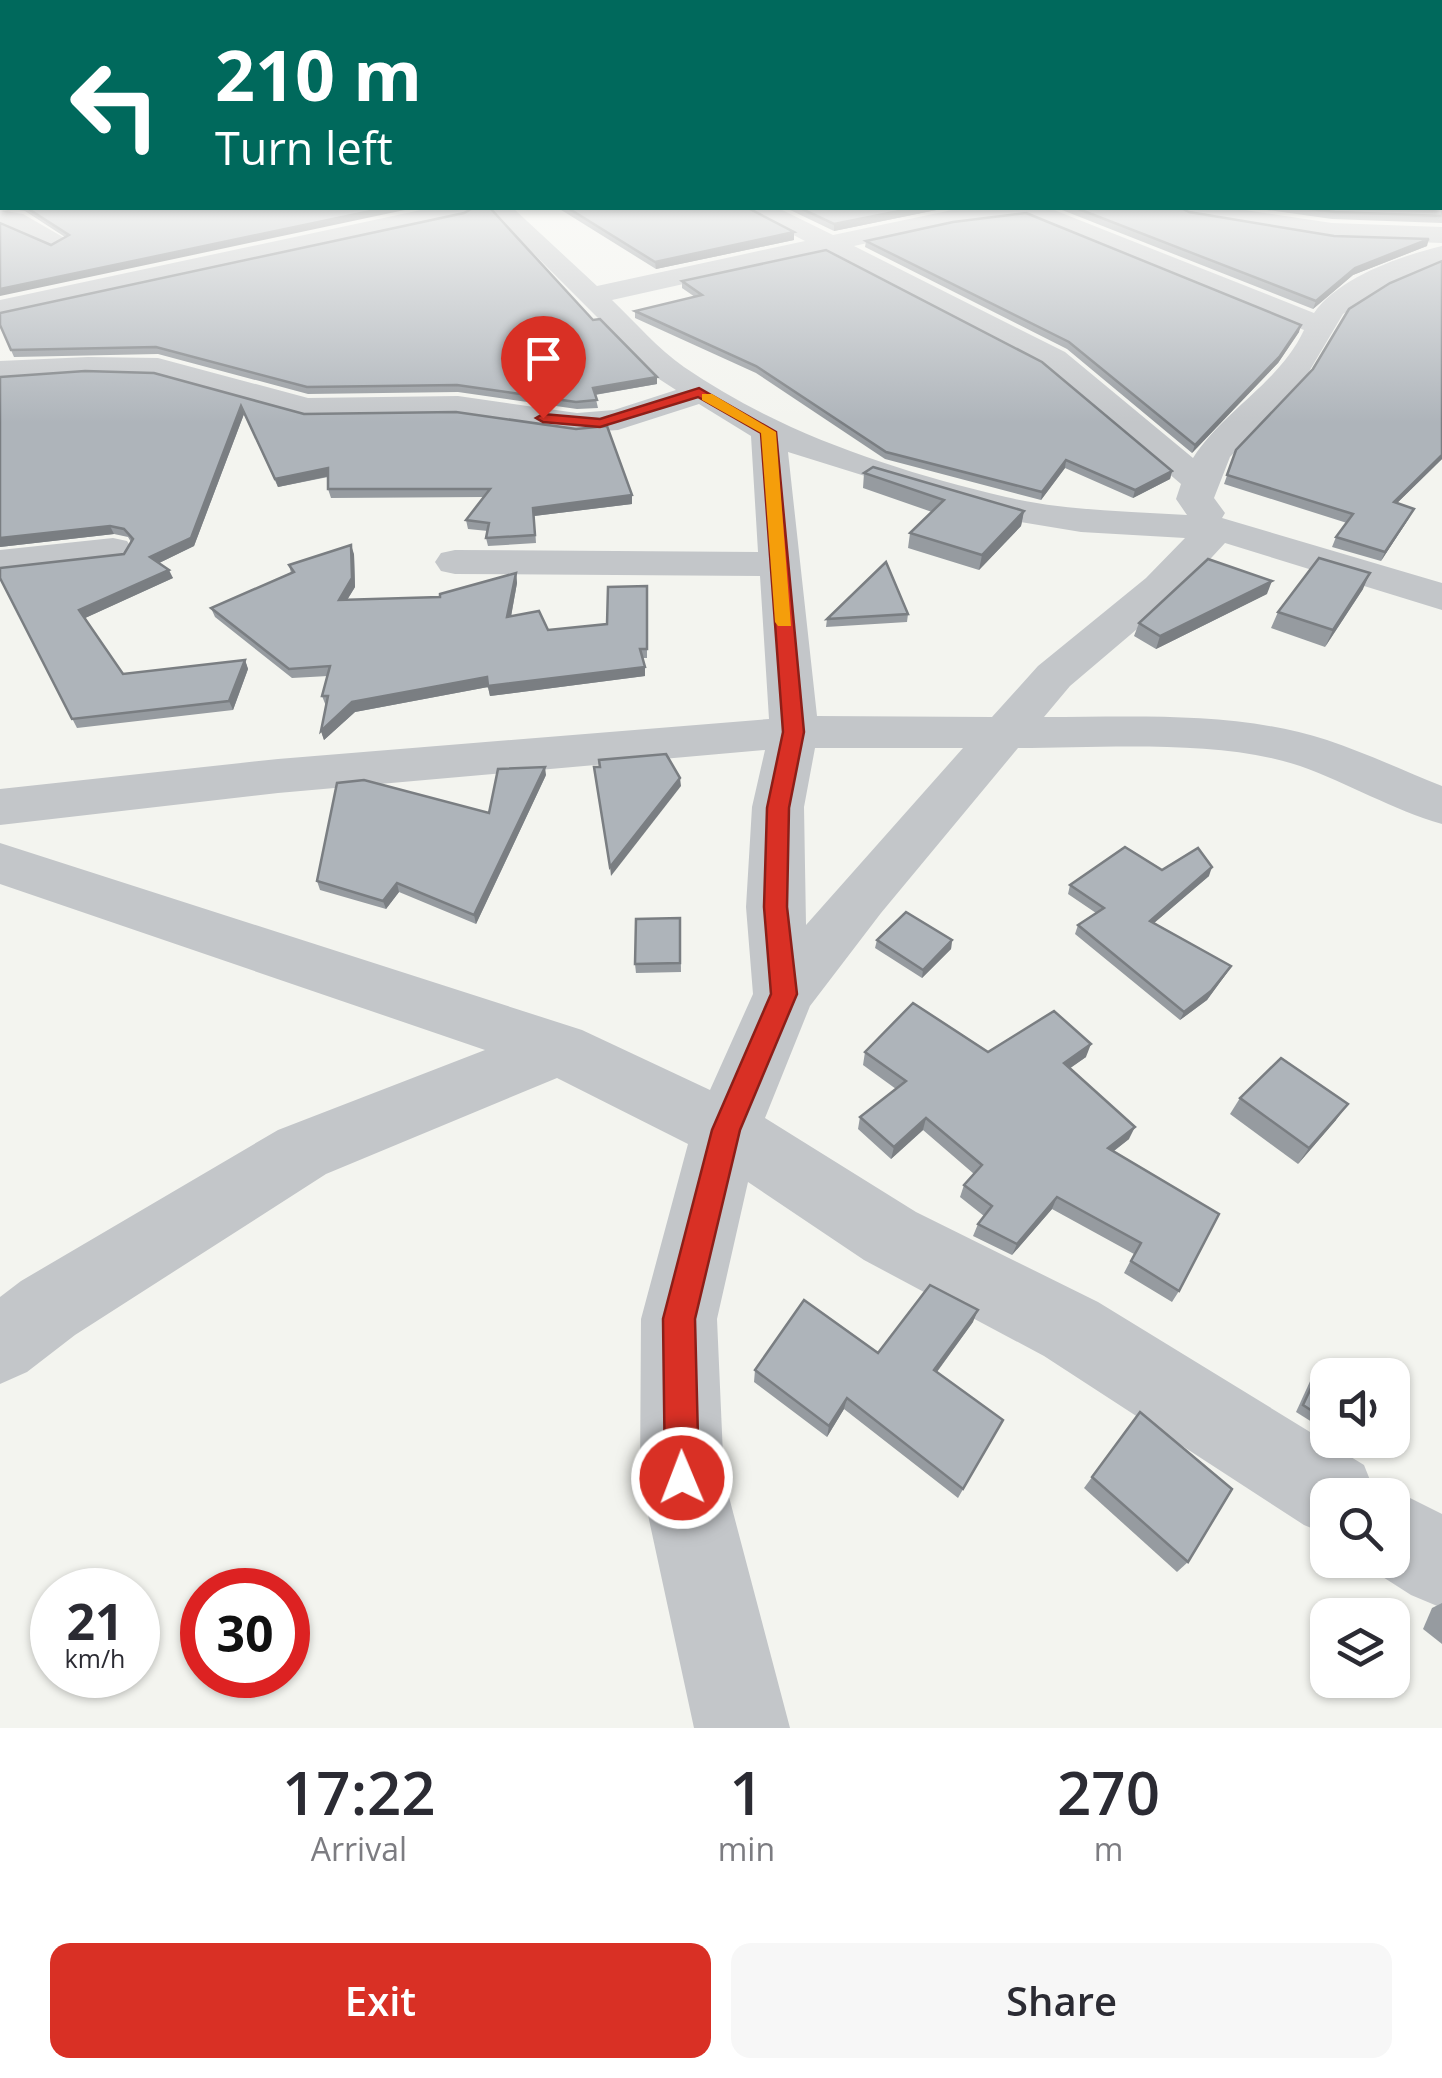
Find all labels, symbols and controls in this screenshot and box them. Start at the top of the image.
text: 210 m [215,26,422,122]
icon: left [50,40,180,170]
text: Turn left [215,117,393,178]
pin [501,316,586,419]
icon: arrive [516,331,571,386]
map controls [1310,1358,1410,1698]
button: sound [1310,1358,1410,1458]
position arrow [630,1426,734,1530]
button: search [1310,1478,1410,1578]
speed limit sign: 30 [180,1568,310,1698]
text: 21 [66,1587,124,1655]
button: layers [1310,1598,1410,1698]
text: km/h [65,1641,125,1675]
text: 17:22 [282,1751,436,1833]
text: 1 [729,1751,764,1833]
text: 270 [1057,1751,1160,1833]
text: Arrival [311,1827,407,1870]
text: min [718,1827,775,1870]
text: m [1094,1827,1123,1870]
button: Exit [50,1943,711,2058]
button: Share [731,1943,1392,2058]

